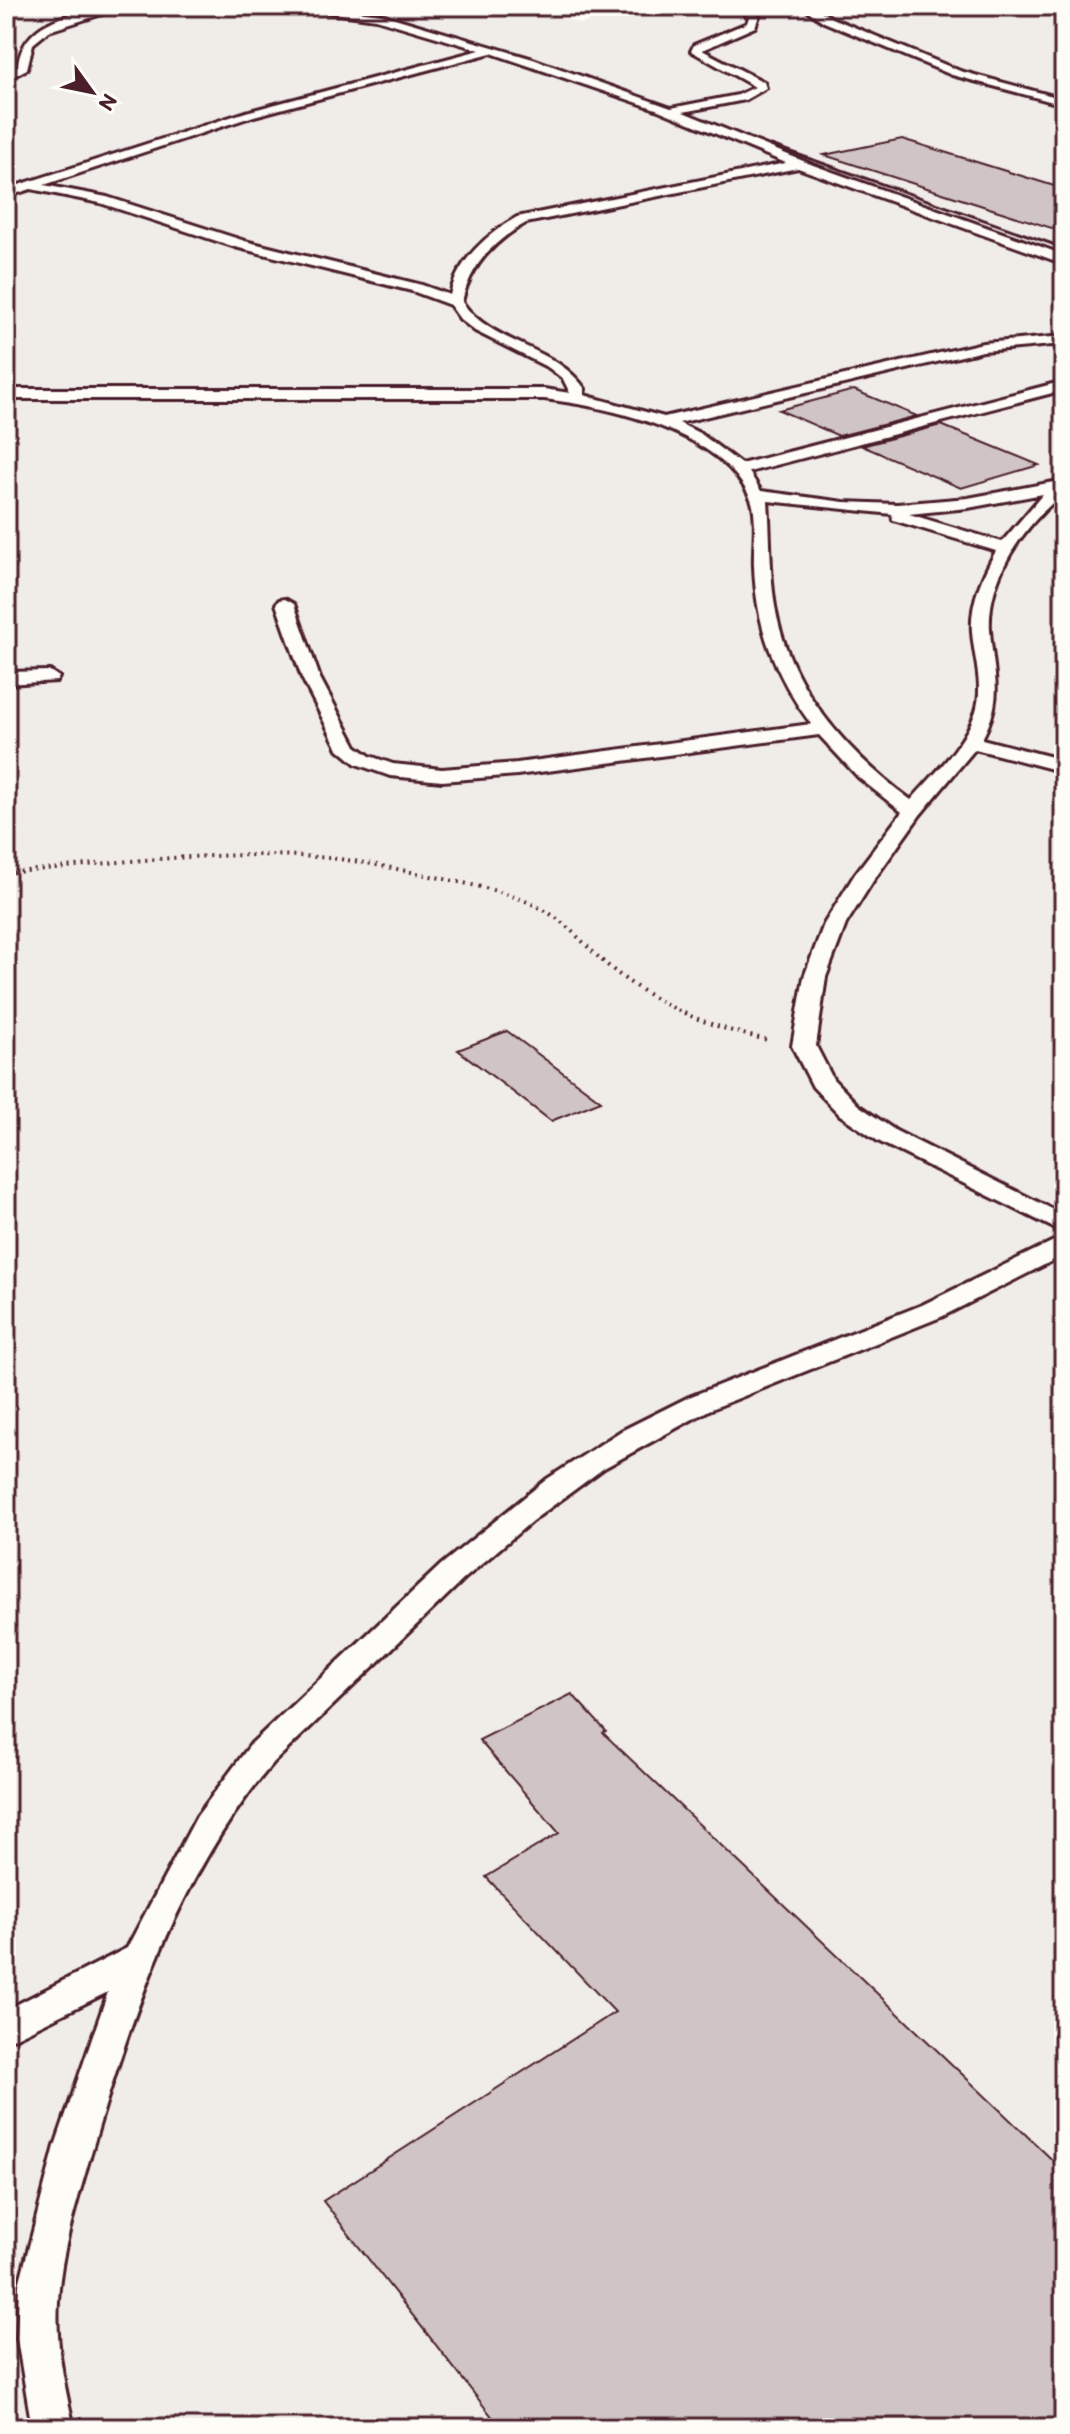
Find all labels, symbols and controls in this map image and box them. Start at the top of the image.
north arrow [52,52,132,132]
text: N [93,89,124,116]

